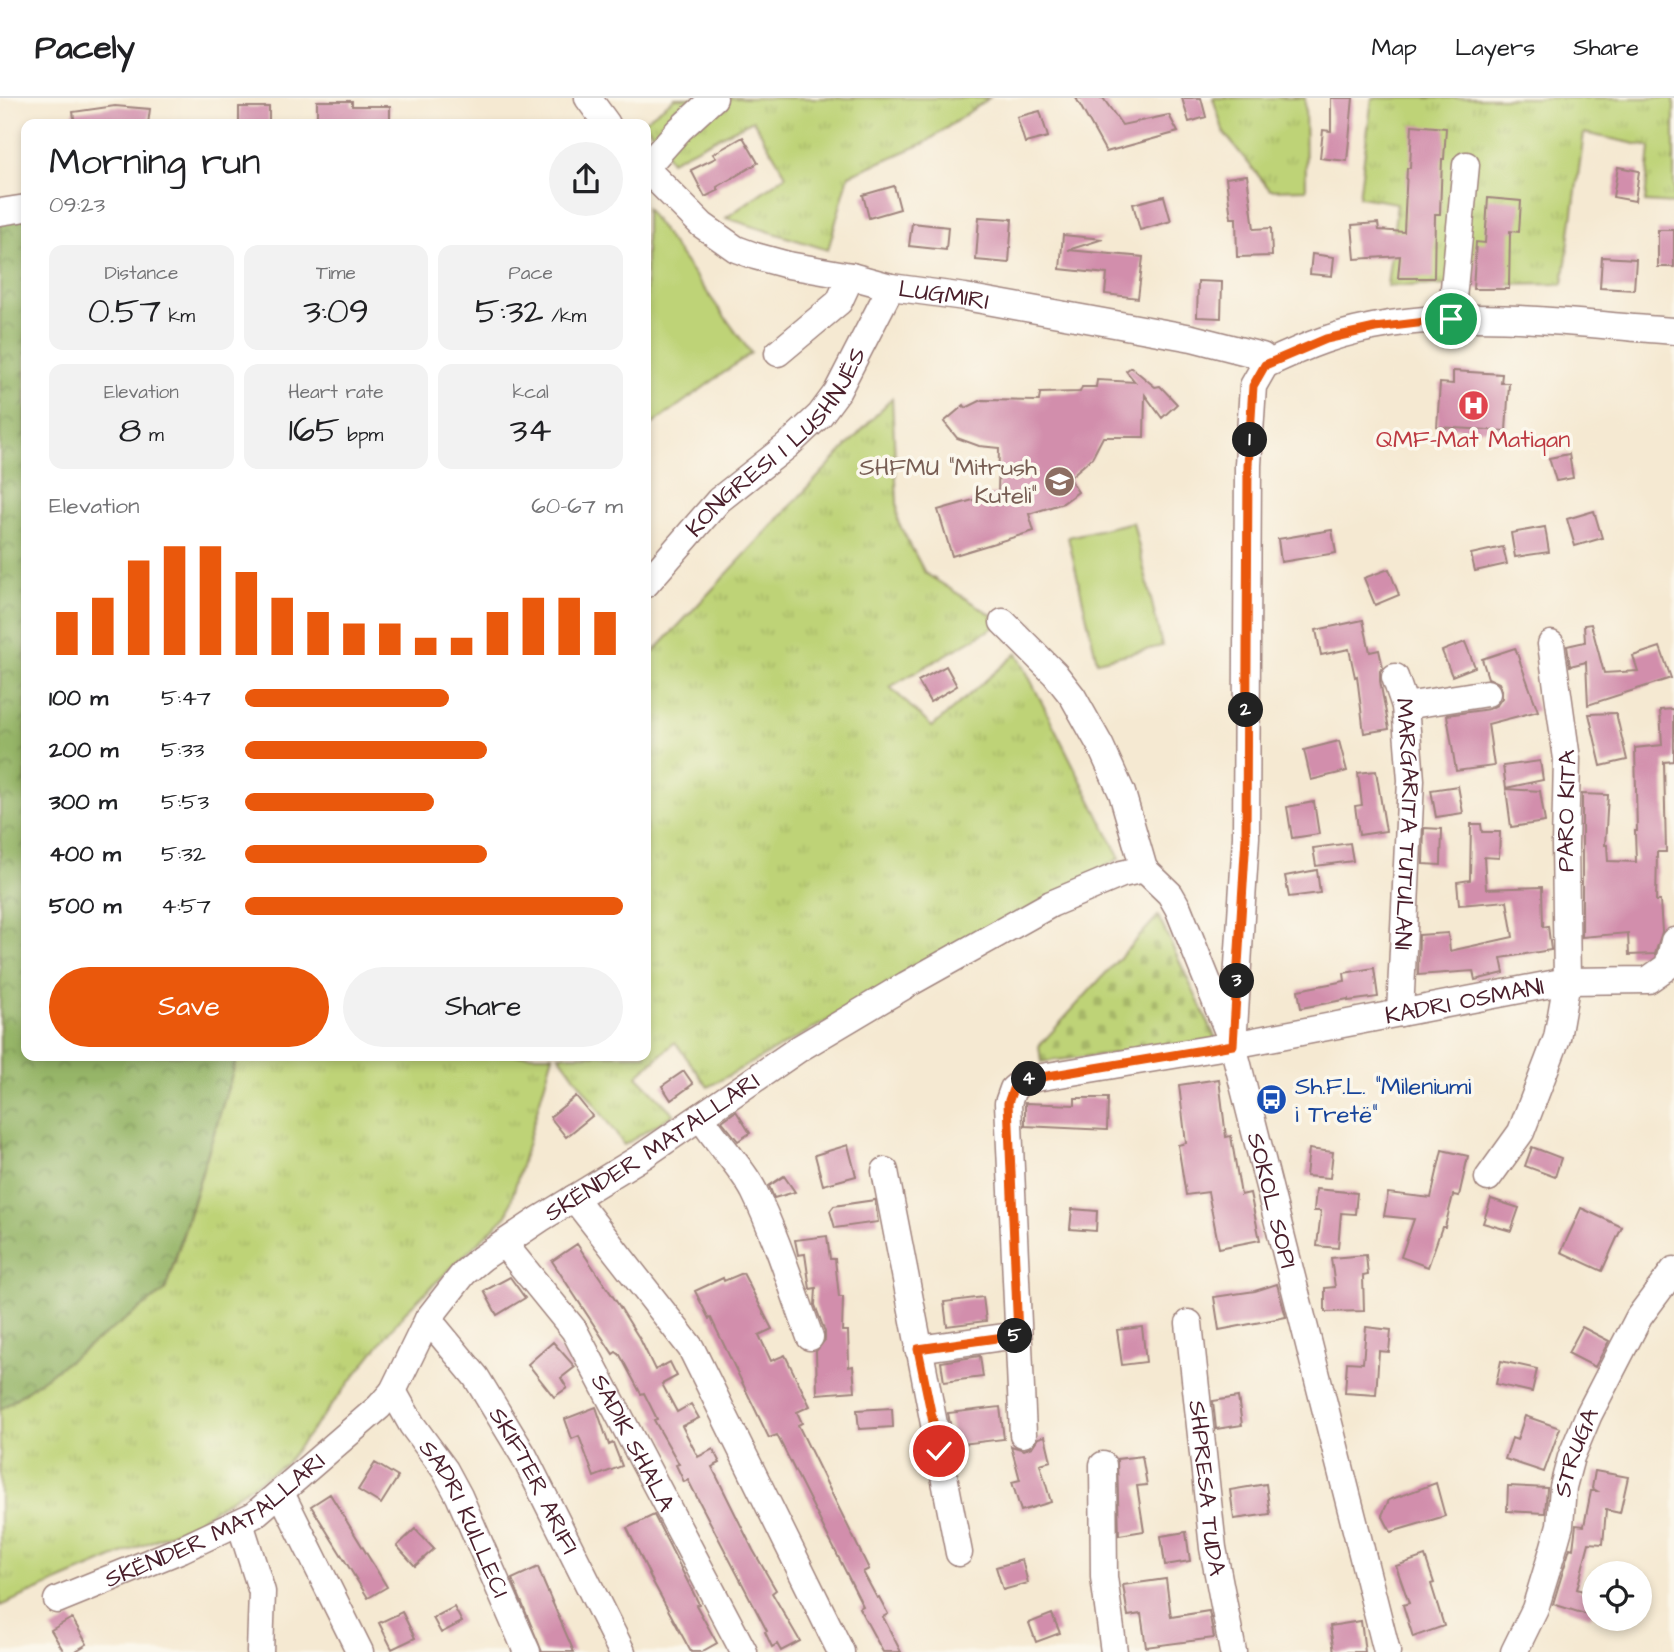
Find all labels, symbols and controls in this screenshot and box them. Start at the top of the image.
text: Pacely [35,25,135,71]
text: Map [1372,31,1417,65]
text: Layers [1455,31,1535,65]
text: Share [1573,31,1639,65]
text: Morning run [49,137,261,189]
button: share [549,142,623,216]
text: 09:23 [49,189,105,221]
text: Distance [104,260,178,287]
text: Time [316,260,356,287]
text: Pace [509,260,553,287]
street label: LUGMIRI [896,272,992,319]
text: 0.57 [88,287,161,336]
text: 3:09 [303,287,369,336]
text: 5:32 [475,287,544,336]
pin [1421,289,1481,349]
icon: arrive [1432,300,1470,338]
text: km [161,303,195,330]
text: /km [544,303,586,330]
street label: KONGRESI I LUSHNJËS [678,342,875,545]
text: Elevation [104,379,179,406]
text: Heart rate [288,379,384,406]
text: kcal [512,379,549,406]
hospital icon: QMF-Mat Matiqan [1456,388,1490,422]
text: 8 [119,406,141,455]
text: 165 [289,406,340,455]
text: 34 [510,406,551,455]
text: m [141,422,164,449]
text: bpm [340,422,383,449]
pin: 1 [1232,422,1268,458]
place label: QMF-Mat Matiqan [1376,423,1570,457]
text: 1 [1248,426,1251,453]
place label: SHFMU "Mitrush Kuteli" [859,451,1037,513]
school or university icon: SHFMU "Mitrush Kuteli" [1043,464,1077,498]
text: Elevation [49,490,140,522]
text: 60–67 m [531,490,623,522]
text: 100 m [49,682,108,714]
text: 5:47 [161,682,211,714]
pin: 2 [1228,692,1264,728]
text: 2 [1240,696,1251,723]
street label: MARGARITA TUTULANI [1385,697,1427,951]
text: 200 m [49,734,118,766]
text: 5:33 [161,734,205,766]
street label: PARO KITA [1549,748,1586,872]
text: 300 m [49,786,117,818]
text: 5:53 [161,786,209,818]
text: 400 m [49,838,121,870]
text: 5:32 [161,838,206,870]
text: 500 m [49,890,121,922]
text: 4:57 [161,890,211,922]
pin: 3 [1220,964,1254,998]
button: Save [49,967,329,1047]
button: Share [343,967,623,1047]
text: 3 [1232,967,1241,994]
street label: KADRI OSMANI [1382,970,1547,1033]
pin: 4 [1012,1062,1046,1096]
street label: SKËNDER MATALLARI [538,1065,767,1230]
text: 4 [1022,1065,1035,1092]
place label: Sh.F.L. "Mileniumi i Tretë" [1295,1070,1472,1132]
bus stop icon: Sh.F.L. "Mileniumi i Tretë" [1255,1083,1289,1117]
street label: SOKOL SOPI [1238,1129,1305,1272]
pin: 5 [998,1318,1032,1354]
text: 5 [1008,1322,1021,1349]
street label: SADIK SHALA [582,1368,683,1518]
street label: SHPRESA TUDA [1179,1399,1234,1579]
street label: SKIFTER ARIFI [480,1401,586,1560]
street label: STRUGA [1546,1403,1608,1498]
pin [909,1421,969,1481]
icon: check [920,1432,958,1470]
street label: SADRI KULLECI [410,1433,517,1603]
street label: SKËNDER MATALLARI [100,1445,333,1597]
map controls [1582,1561,1652,1631]
button: locate [1582,1561,1652,1631]

